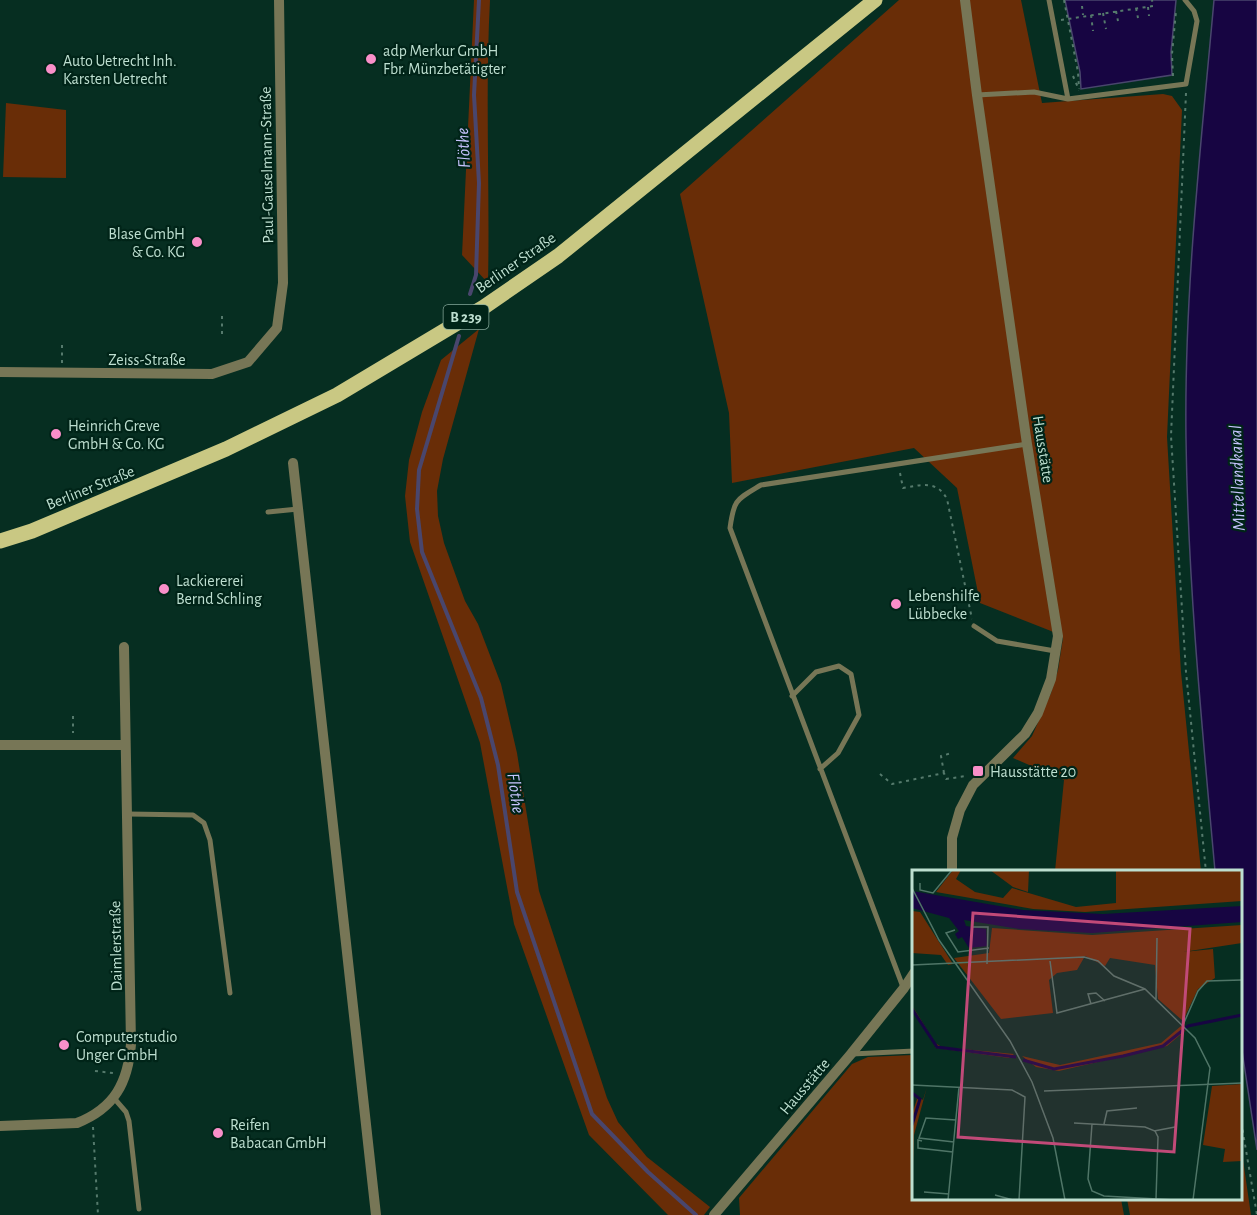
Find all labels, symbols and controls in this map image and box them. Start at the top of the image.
place label: adp Merkur GmbH Fbr. Münzbetätigter [383,43,506,77]
marker: adp Merkur GmbH Fbr. Münzbetätigter [364,52,378,66]
place label: Auto Uetrecht Inh. Karsten Uetrecht [63,53,177,87]
marker: Auto Uetrecht Inh. Karsten Uetrecht [44,62,58,76]
street label: Paul-Gauselmann-Straße [258,86,276,244]
water label: Flöthe [454,127,474,169]
place label: Blase GmbH & Co. KG [108,226,185,260]
street label: Berliner Straße [473,229,558,296]
marker: Blase GmbH & Co. KG [190,235,204,249]
road number: B 239 [444,305,488,329]
street label: Zeiss-Straße [108,352,186,368]
street label: Hausstätte [1030,414,1056,484]
place label: Heinrich Greve GmbH & Co. KG [68,418,165,452]
water label: Mittellandkanal [1227,425,1249,531]
marker: Heinrich Greve GmbH & Co. KG [49,427,63,441]
street label: Berliner Straße [44,463,137,513]
place label: Lackiererei Bernd Schling [176,573,262,607]
marker: Lackiererei Bernd Schling [157,582,171,596]
place label: Lebenshilfe Lübbecke [908,588,980,622]
marker: Lebenshilfe Lübbecke [889,597,903,611]
marker: Hausstätte 20 [971,764,985,778]
place label: Hausstätte 20 [990,764,1076,780]
water label: Flöthe [503,772,527,815]
inset map [912,870,1242,1200]
street label: Daimlerstraße [107,901,125,991]
place label: Computerstudio Unger GmbH [76,1029,178,1063]
marker: Computerstudio Unger GmbH [57,1038,71,1052]
street label: Hausstätte [777,1056,833,1118]
place label: Reifen Babacan GmbH [230,1117,327,1151]
marker: Reifen Babacan GmbH [211,1126,225,1140]

